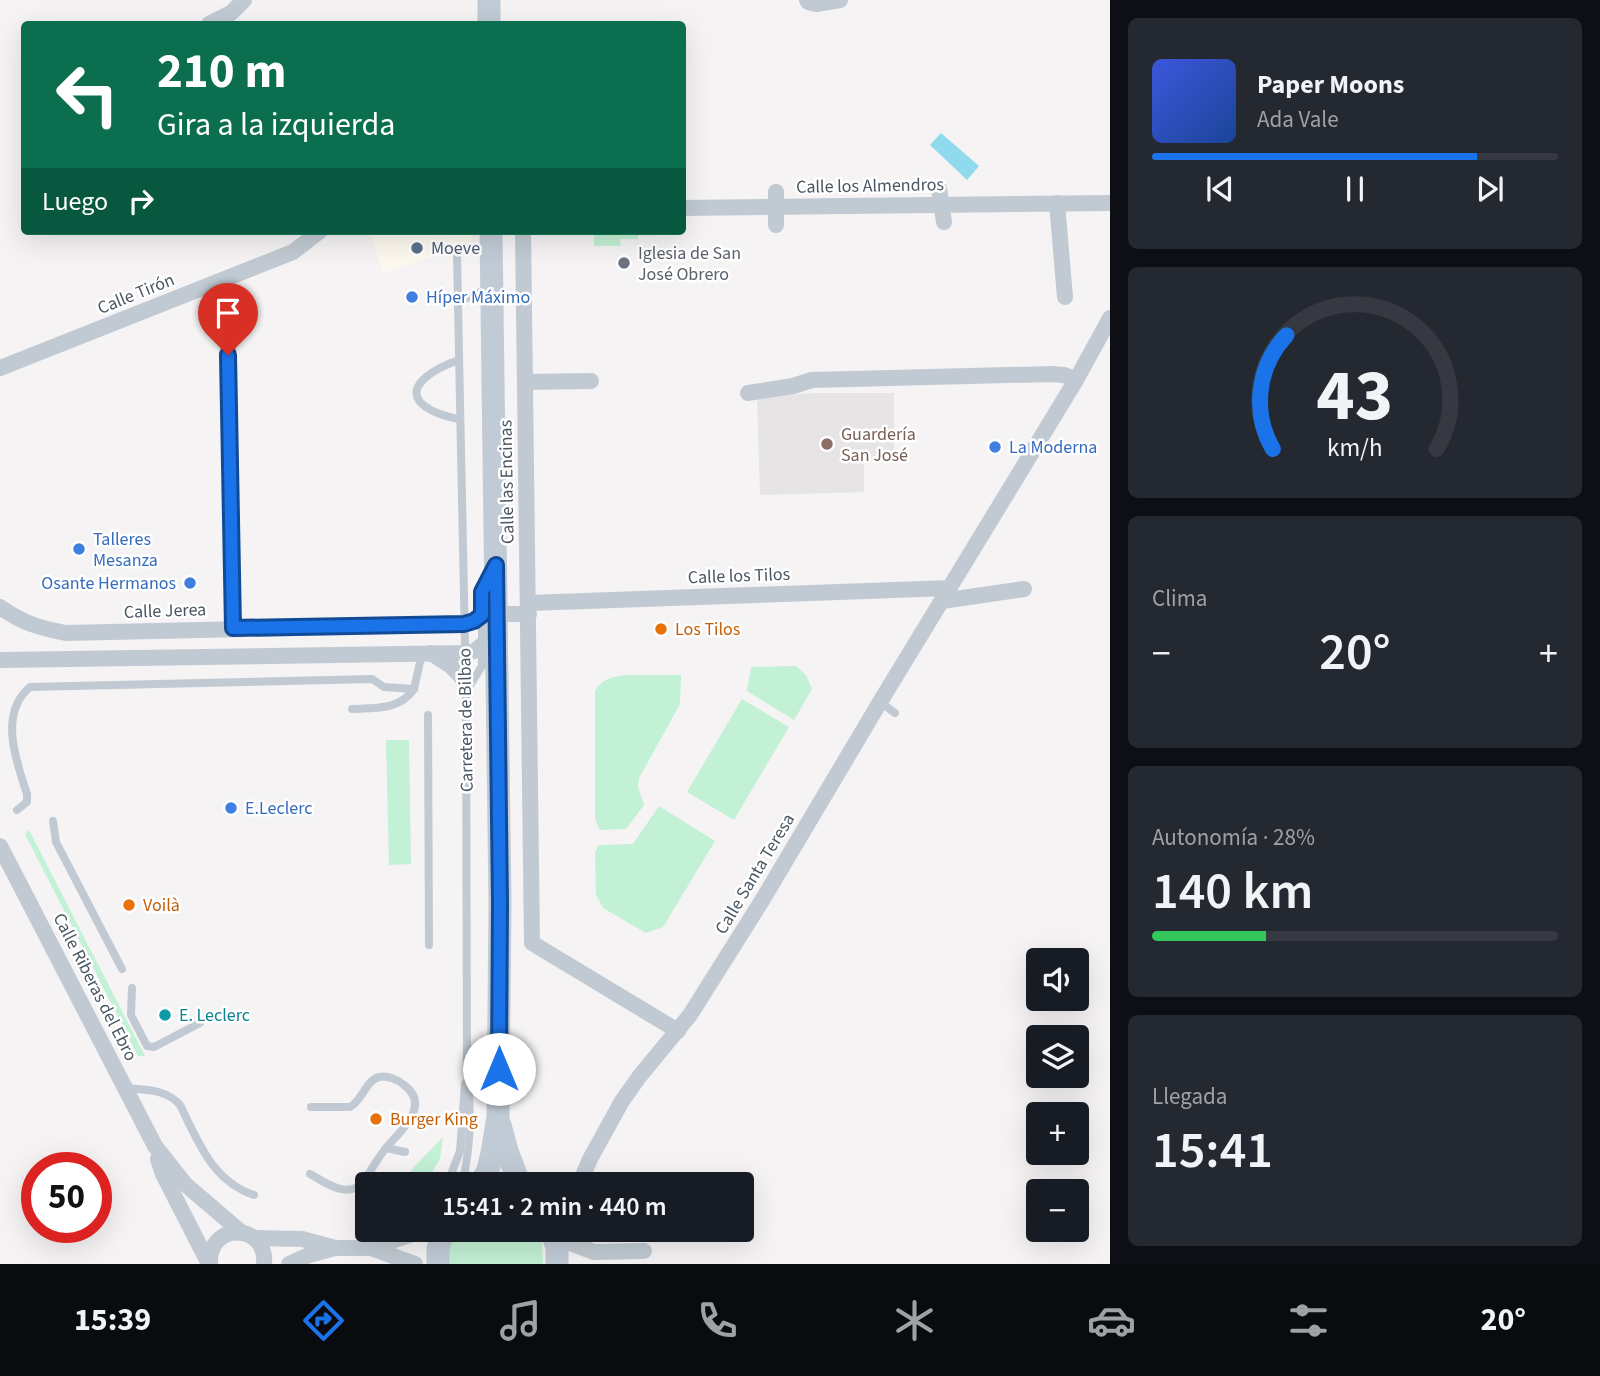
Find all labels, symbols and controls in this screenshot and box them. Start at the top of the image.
text: 210 m [157,37,286,107]
icon: left [42,49,133,140]
text: Paper Moons [1257,66,1404,103]
text: Gira a la izquierda [157,102,395,148]
text: Ada Vale [1257,103,1339,136]
icon: previous [1201,170,1239,208]
icon: pause [1336,170,1374,208]
icon: next [1471,170,1509,208]
street label: Calle los Almendros [796,172,944,200]
icon: right [122,182,160,220]
text: Luego [42,183,108,220]
place label: Moeve [431,236,480,261]
marker: Moeve [409,240,425,256]
place label: Iglesia de San José Obrero [638,241,741,287]
marker: Iglesia de San José Obrero [616,255,632,271]
street label: Calle Tirón [94,267,178,321]
pin [198,283,258,355]
place label: Híper Máximo [426,285,530,310]
marker: Híper Máximo [404,289,420,305]
icon: arrive [209,294,247,332]
text: 43 [1317,344,1393,448]
street label: Calle las Encinas [493,420,521,544]
place label: Guardería San José [841,422,916,468]
text: km/h [1327,430,1383,466]
place label: La Moderna [1009,435,1097,460]
marker: Guardería San José [819,436,835,452]
marker: La Moderna [987,439,1003,455]
place label: Talleres Mesanza [93,527,158,573]
marker: Talleres Mesanza [71,541,87,557]
street label: Calle los Tilos [687,562,791,590]
place label: Osante Hermanos [41,571,176,596]
marker: Osante Hermanos [182,575,198,591]
text: Clima [1152,582,1207,615]
street label: Calle Jerea [123,597,207,625]
text: 20° [1319,616,1391,690]
place label: Los Tilos [675,617,740,642]
marker: Los Tilos [653,621,669,637]
text: − [1152,627,1171,681]
text: + [1539,627,1558,681]
street label: Carretera de Bilbao [452,648,480,792]
place label: E.Leclerc [245,796,312,821]
marker: E.Leclerc [223,800,239,816]
street label: Calle Santa Teresa [709,809,801,939]
text: Autonomía · 28% [1152,821,1315,854]
text: 140 km [1152,855,1313,929]
place label: Voilà [143,893,180,918]
marker: Voilà [121,897,137,913]
street label: Calle Riberas del Ebro [47,909,143,1065]
map controls [1026,948,1089,1242]
button: sound [1026,948,1089,1011]
place label: E. Leclerc [179,1003,250,1028]
marker: E. Leclerc [157,1007,173,1023]
button: layers [1026,1025,1089,1088]
position arrow [462,1032,536,1106]
text: Llegada [1152,1080,1227,1113]
button: + [1026,1102,1089,1165]
place label: Burger King [390,1107,478,1132]
marker: Burger King [368,1111,384,1127]
text: 15:41 [1152,1114,1273,1188]
speed limit sign: 50 [21,1152,112,1243]
button: − [1026,1179,1089,1242]
text: 15:41 · 2 min · 440 m [442,1188,667,1225]
icon: directions [299,1296,348,1345]
icon: music [496,1296,545,1345]
icon: phone [693,1296,742,1345]
icon: climate [890,1296,939,1345]
icon: car [1087,1296,1136,1345]
icon: filters [1284,1296,1333,1345]
text: 15:39 [74,1297,151,1343]
text: 20° [1480,1297,1526,1343]

